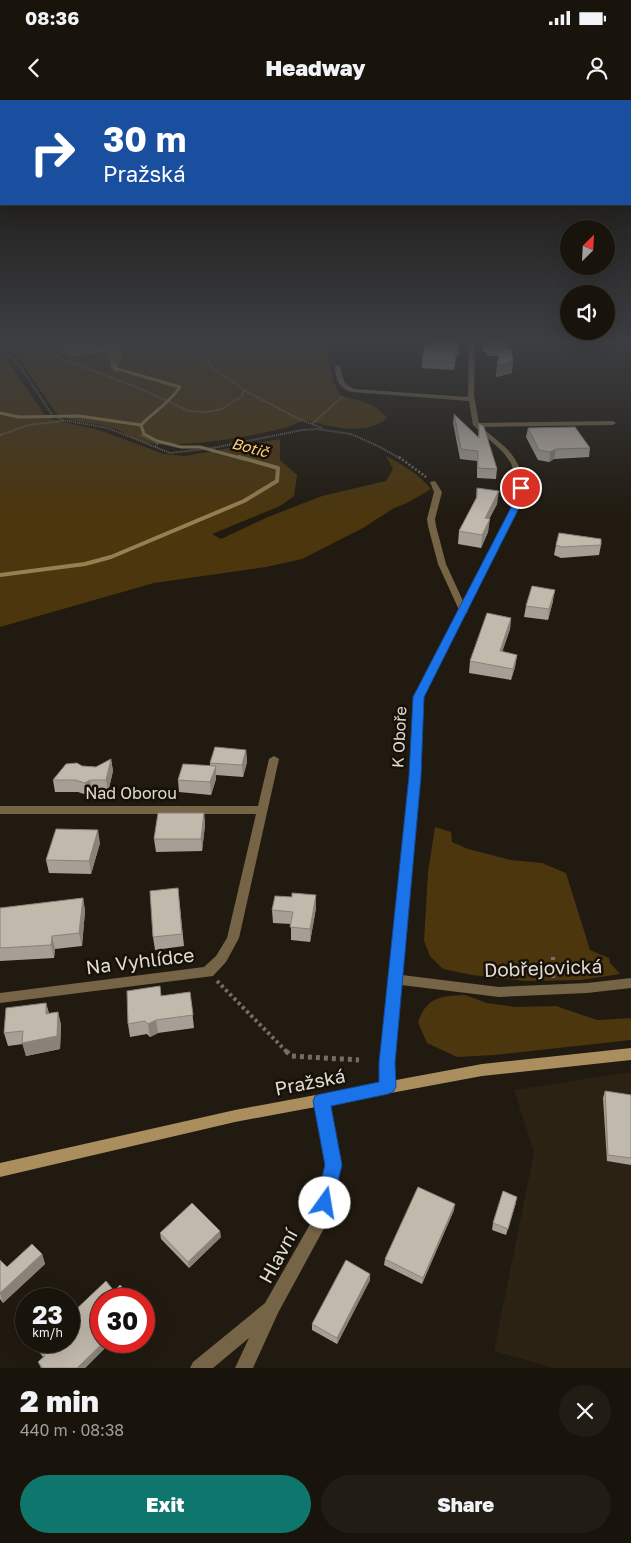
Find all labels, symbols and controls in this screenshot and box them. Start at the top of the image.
text: 08:36 [25,6,79,29]
icon: back [20,54,48,82]
text: Headway [266,54,365,81]
icon: person [583,54,611,82]
text: 30 m [103,118,186,160]
icon: right [20,120,85,185]
text: Pražská [103,160,186,187]
north arrow [560,220,615,275]
map controls [560,220,615,340]
button: sound [560,285,615,340]
water label: Botič [230,434,272,461]
pin [500,467,542,509]
icon: arrive [507,474,535,502]
street label: K Oboře [387,706,411,768]
street label: Nad Oborou [85,783,177,803]
street label: Na Vyhlídce [84,942,196,979]
street label: Dobřejovická [483,954,602,981]
street label: Pražská [273,1063,347,1100]
position arrow [298,1176,350,1228]
street label: Hlavní [253,1223,303,1287]
speed limit sign: 30 [90,1288,155,1353]
text: 23 [32,1299,63,1330]
text: km/h [32,1325,63,1340]
text: 2 min [20,1383,99,1419]
button: close [559,1385,611,1437]
text: 440 m · 08:38 [20,1420,124,1440]
button: Exit [20,1475,311,1533]
button: Share [321,1475,611,1533]

